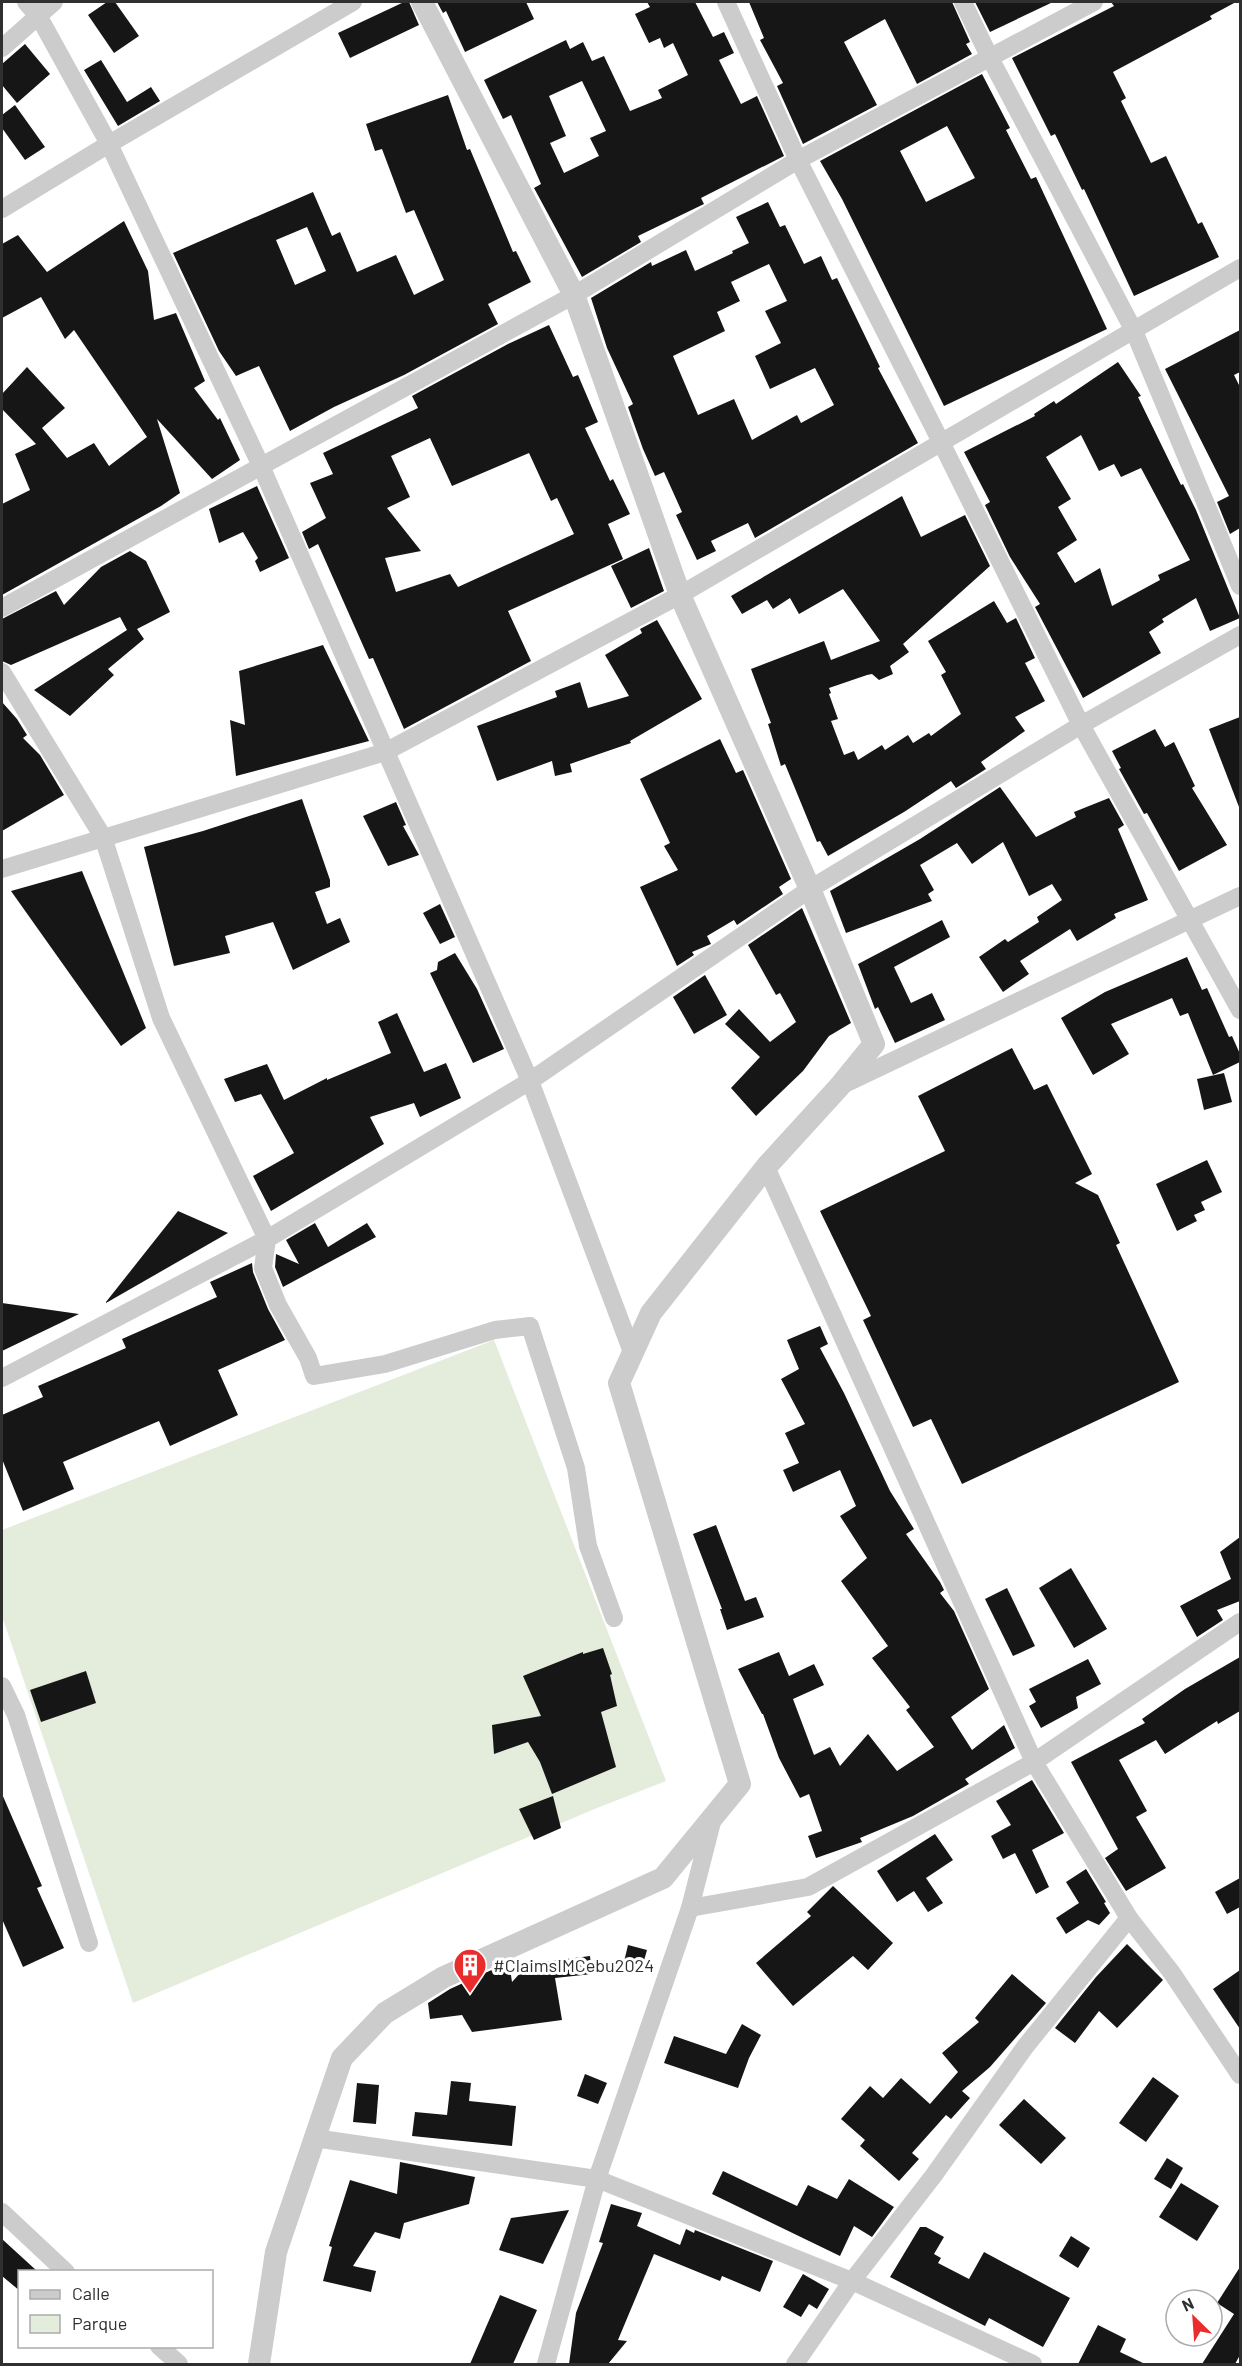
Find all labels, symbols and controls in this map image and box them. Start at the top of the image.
building icon: #ClaimsIMCebu2024 [452,1947,488,1994]
place label: #ClaimsIMCebu2024 [493,1954,654,1976]
legend [18,2270,213,2348]
text: Calle [72,2282,110,2304]
north arrow [1164,2288,1224,2348]
text: N [1179,2293,1196,2315]
text: Parque [72,2312,127,2334]

